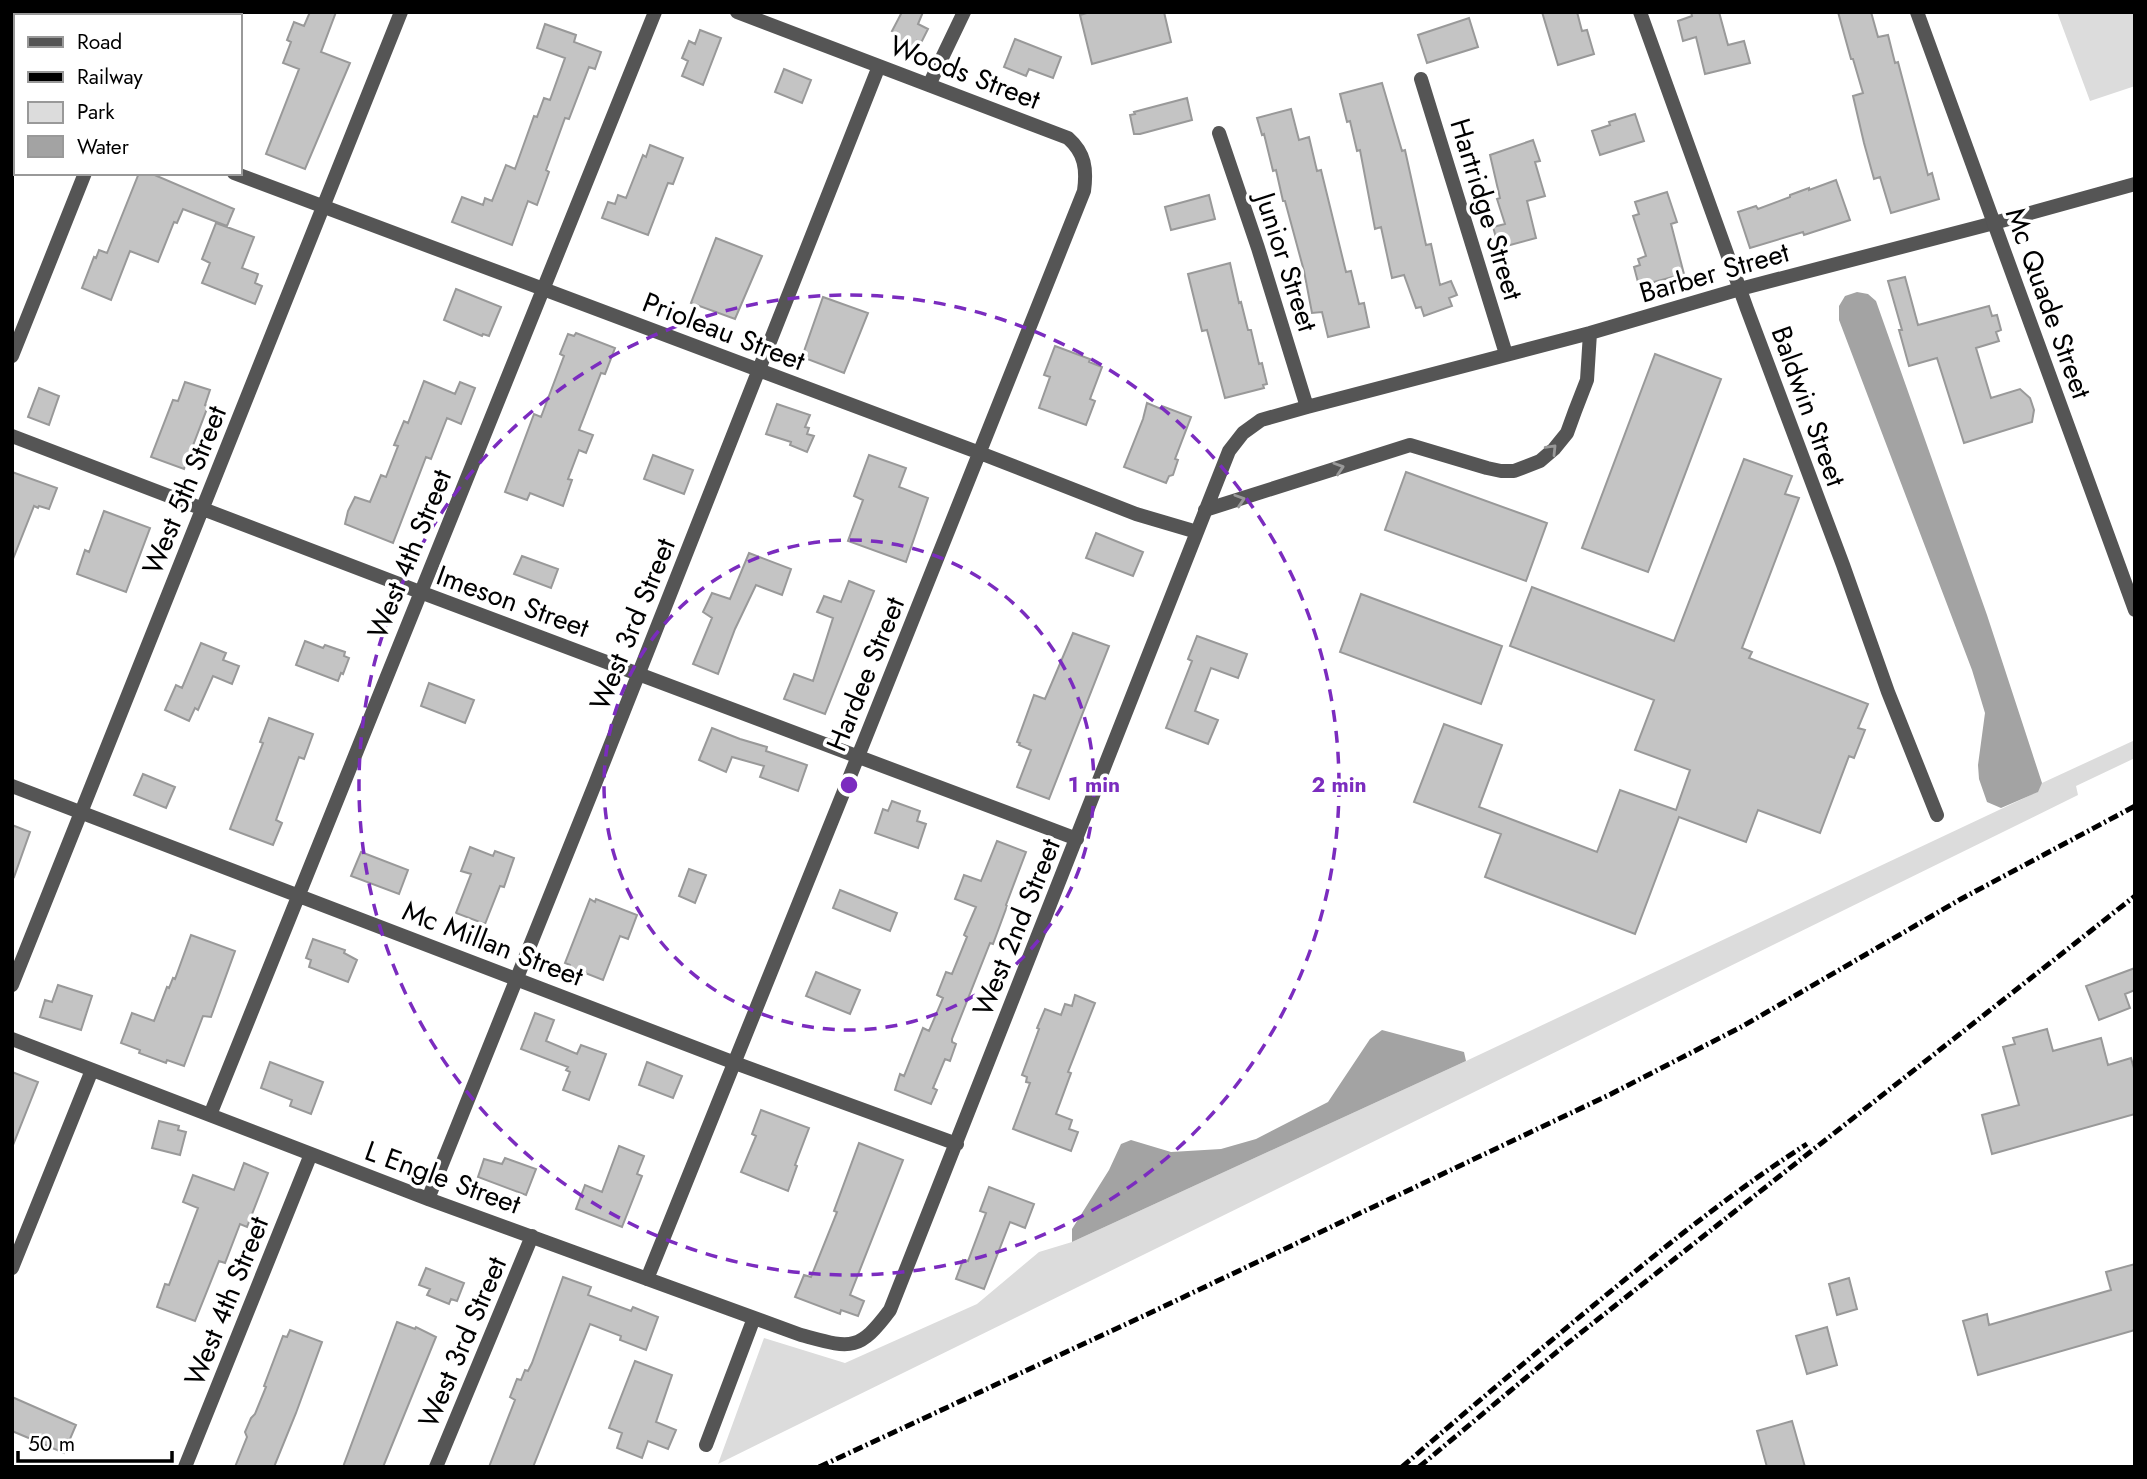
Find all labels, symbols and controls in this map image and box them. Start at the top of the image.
legend [14,14,242,175]
street label: Woods Street [883,25,1046,120]
text: Road [77,27,122,57]
text: Railway [77,62,143,92]
text: Park [77,97,115,127]
street label: Hartridge Street [1439,113,1534,305]
text: Water [77,132,130,162]
street label: Junior Street [1244,184,1328,337]
street label: Mc Quade Street [1995,202,2102,405]
street label: Barber Street [1635,231,1794,313]
street label: Prioleau Street [637,282,811,381]
street label: Baldwin Street [1761,320,1857,492]
street label: West 5th Street [132,399,237,581]
one-way arrow [1544,444,1557,457]
one-way arrow [1332,462,1345,476]
street label: West 4th Street [357,463,462,645]
one-way arrow [1233,493,1245,508]
street label: West 3rd Street [579,532,686,716]
street label: Imeson Street [431,555,595,648]
street label: Hardee Street [816,591,915,757]
text: 1 min [1068,770,1120,800]
text: 2 min [1311,770,1367,800]
centre of rings [837,773,861,797]
street label: West 2nd Street [962,832,1071,1022]
street label: Mc Millan Street [396,890,589,997]
street label: L Engle Street [359,1130,527,1225]
street label: West 4th Street [174,1210,279,1392]
street label: West 3rd Street [408,1250,517,1434]
scale bar [18,1420,172,1464]
text: 50 m [28,1429,75,1459]

